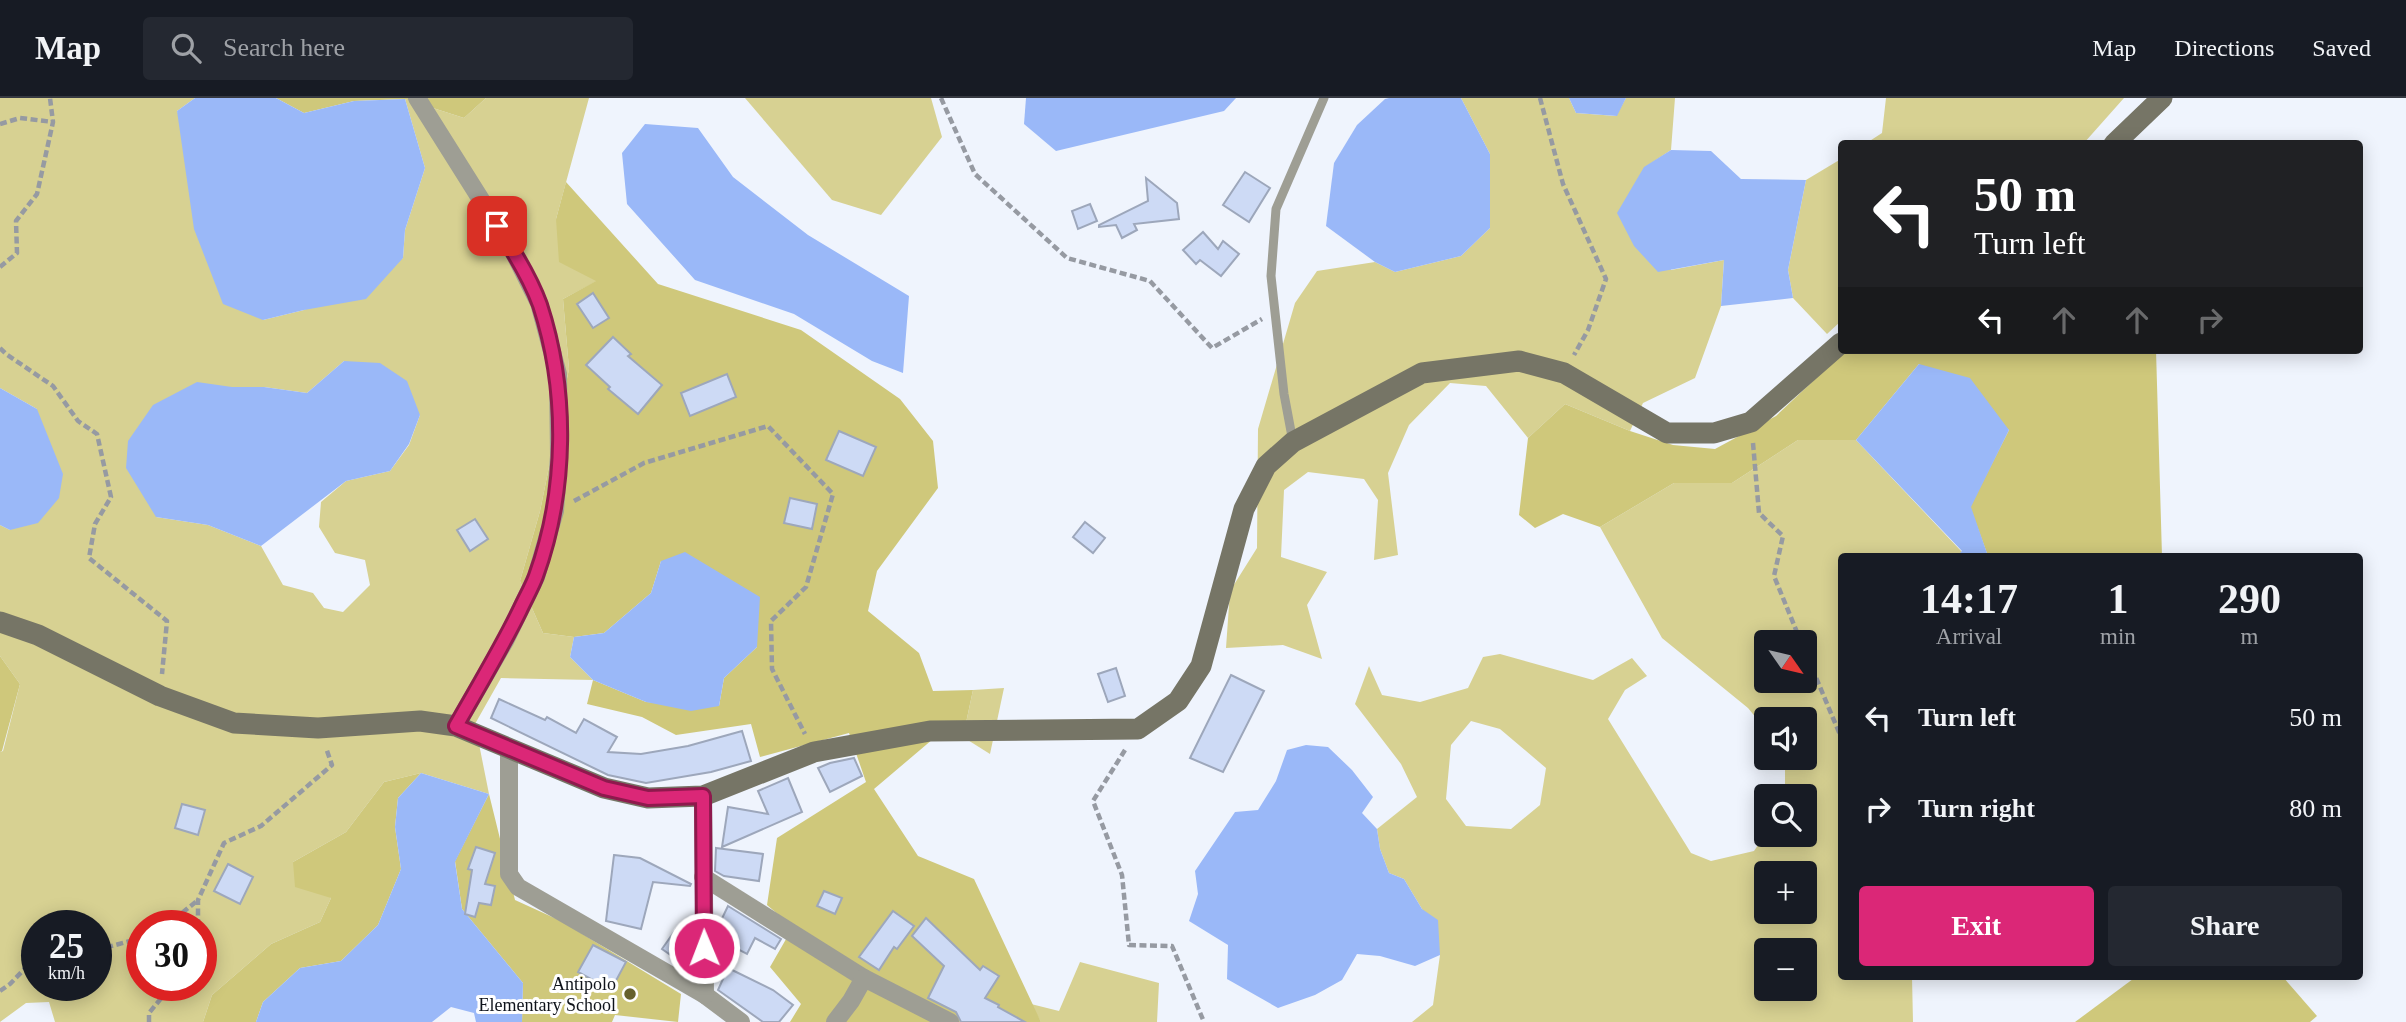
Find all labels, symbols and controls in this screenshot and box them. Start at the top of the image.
search box [143,17,633,80]
icon: search [167,29,205,67]
text: Map [35,30,101,66]
text: Search here [223,33,345,62]
text: Map [2092,35,2136,61]
text: Directions [2174,35,2274,61]
text: Saved [2312,35,2371,61]
text: 50 m [1974,167,2076,222]
icon: left [1859,168,1950,259]
pin [467,196,527,256]
icon: arrive [478,207,516,245]
text: Turn left [1974,225,2086,261]
icon: left [1972,301,2010,339]
icon: ahead [2045,301,2083,339]
icon: ahead [2118,301,2156,339]
icon: right [2191,301,2229,339]
text: 14:17 [1920,576,2018,622]
text: 1 [2107,576,2128,622]
text: 290 [2218,576,2281,622]
text: Arrival [1936,624,2002,649]
text: min [2100,624,2136,649]
text: m [2240,624,2258,649]
north arrow [1754,630,1816,693]
map controls [1754,630,1817,1001]
icon: left [1859,699,1897,737]
text: Turn left [1918,703,2016,732]
text: 50 m [2289,703,2342,732]
button: sound [1754,707,1817,770]
button: search [1754,784,1817,847]
icon: right [1859,790,1897,828]
text: Turn right [1918,794,2035,823]
text: 80 m [2289,794,2342,823]
button: + [1754,861,1817,924]
button: Exit [1859,886,2094,966]
button: Share [2108,886,2342,966]
speed limit sign: 30 [126,910,217,1001]
position arrow [667,911,741,985]
text: 25 [49,927,84,966]
button: − [1754,938,1817,1001]
text: km/h [48,963,85,983]
place label: Antipolo Elementary School [479,974,616,1015]
marker: Antipolo Elementary School [622,986,638,1002]

